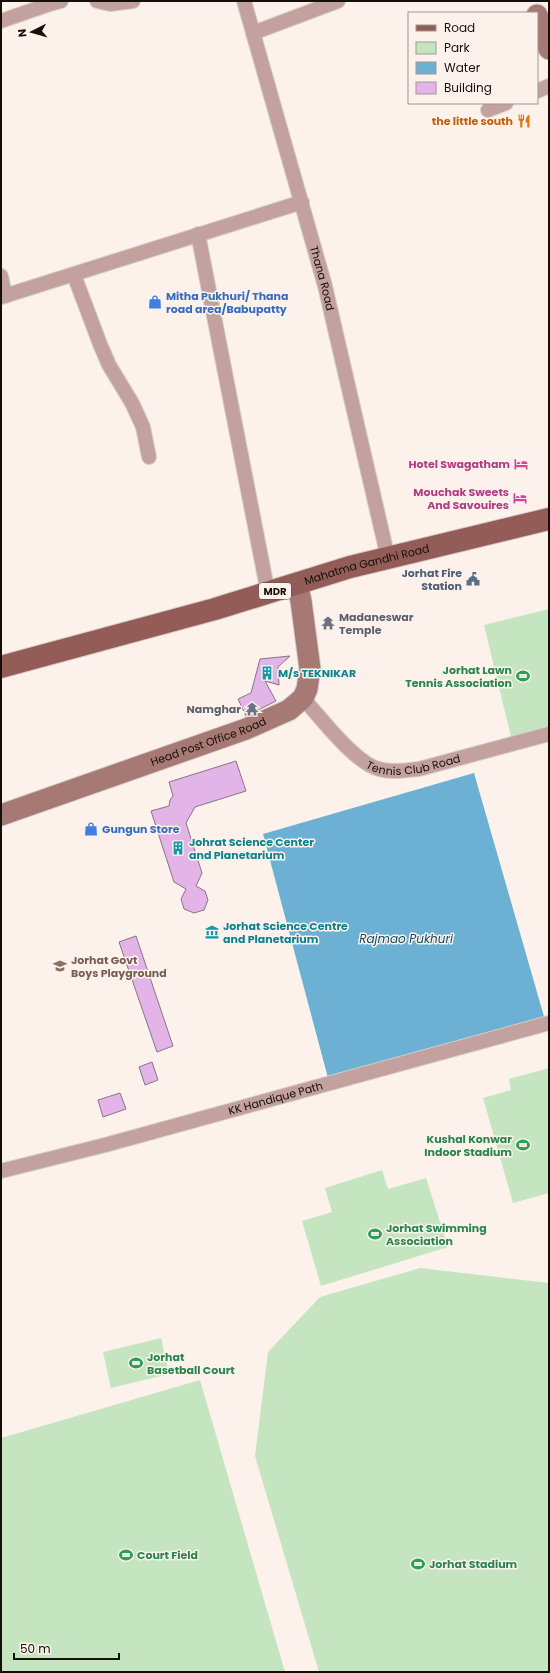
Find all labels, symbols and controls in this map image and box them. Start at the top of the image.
north arrow [12,12,52,52]
legend [408,12,538,104]
text: Road [444,19,475,36]
text: N [14,28,30,38]
text: Park [444,39,471,56]
text: Water [444,59,481,76]
text: Building [444,79,492,96]
place label: the little south [432,113,513,129]
restaurant icon: the little south [516,113,532,129]
street label: Thana Road [306,244,338,312]
place label: Mitha Pukhuri/ Thana road area/Babupatty [166,288,288,317]
shop icon: Mitha Pukhuri/ Thana road area/Babupatty [147,294,163,310]
place label: Hotel Swagatham [408,456,510,472]
hotel icon: Hotel Swagatham [513,456,529,472]
place label: Mouchak Sweets And Savouires [413,484,509,513]
hotel icon: Mouchak Sweets And Savouires [512,490,528,506]
street label: Mahatma Gandhi Road [302,540,431,589]
place label: Jorhat Fire Station [402,565,462,594]
public building icon: Jorhat Fire Station [465,571,481,587]
road number: MDR [259,583,291,599]
place label: Madaneswar Temple [339,609,414,638]
temple icon: Madaneswar Temple [320,615,336,631]
place label: Jorhat Lawn Tennis Association [405,662,512,691]
building icon: M/s TEKNIKAR [259,665,275,681]
place label: M/s TEKNIKAR [278,665,356,681]
sports icon: Jorhat Lawn Tennis Association [515,668,531,684]
place label: Namghar [187,701,241,717]
temple icon: Namghar [244,701,260,717]
street label: Head Post Office Road [148,713,269,770]
street label: Tennis Club Road [363,750,462,779]
shop icon: Gungun Store [83,821,99,837]
place label: Gungun Store [102,821,180,837]
place label: Johrat Science Center and Planetarium [189,834,314,863]
building icon: Johrat Science Center and Planetarium [170,840,186,856]
place label: Jorhat Science Centre and Planetarium [223,918,348,947]
museum icon: Jorhat Science Centre and Planetarium [204,924,220,940]
water label: Rajmao Pukhuri [359,930,454,947]
place label: Jorhat Govt Boys Playground [71,952,167,981]
school or university icon: Jorhat Govt Boys Playground [52,958,68,974]
street label: KK Handique Path [226,1078,325,1119]
place label: Kushal Konwar Indoor Stadium [424,1131,512,1160]
sports icon: Kushal Konwar Indoor Stadium [515,1137,531,1153]
place label: Jorhat Swimming Association [386,1220,487,1249]
sports icon: Jorhat Swimming Association [367,1226,383,1242]
place label: Jorhat Basetball Court [147,1349,235,1378]
sports icon: Jorhat Basetball Court [128,1355,144,1371]
sports icon: Court Field [118,1547,134,1563]
place label: Court Field [137,1547,198,1563]
sports icon: Jorhat Stadium [410,1556,426,1572]
place label: Jorhat Stadium [429,1556,518,1572]
scale bar [14,1635,119,1661]
text: 50 m [20,1640,51,1657]

